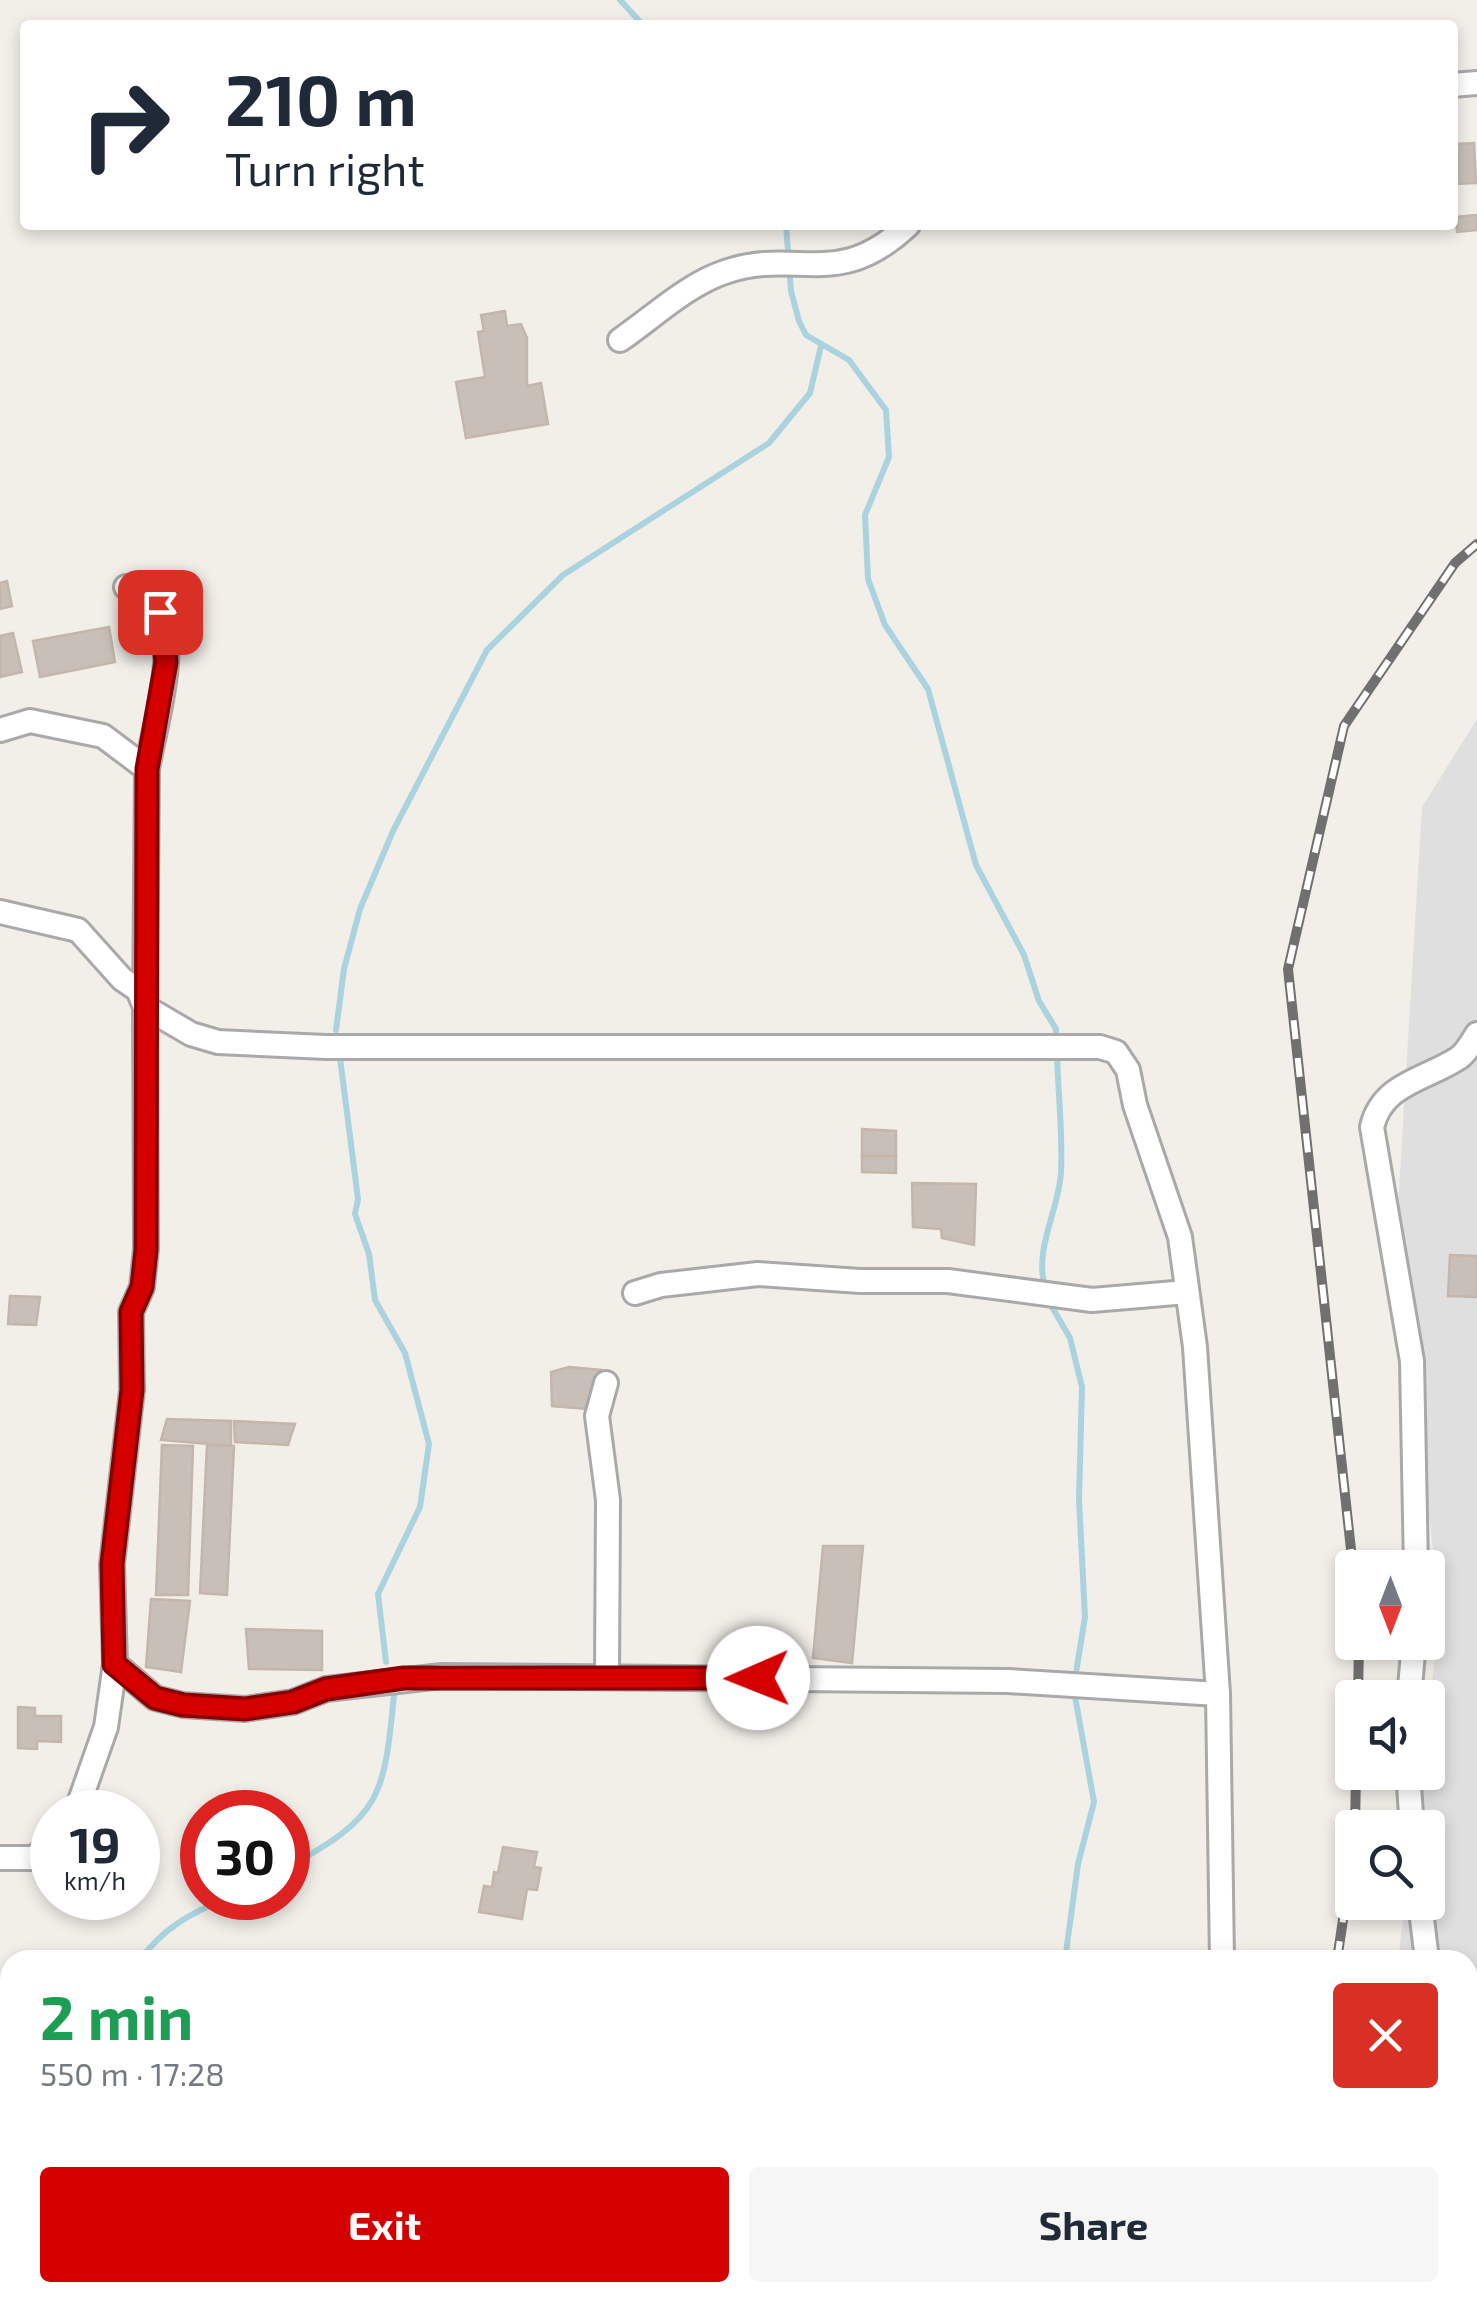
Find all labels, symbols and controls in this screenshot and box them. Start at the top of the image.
text: 210 m [225,56,417,140]
icon: right [60,60,190,190]
text: Turn right [225,141,425,195]
pin [118,570,203,655]
icon: arrive [133,585,188,640]
north arrow [1335,1550,1445,1660]
map controls [1335,1550,1445,1920]
position arrow [706,1626,810,1730]
button: sound [1335,1680,1445,1790]
speed limit sign: 30 [180,1790,310,1920]
button: search [1335,1810,1445,1920]
text: 19 [69,1813,121,1873]
text: km/h [64,1865,126,1895]
text: 2 min [40,1980,193,2052]
button: close [1333,1983,1438,2088]
text: 550 m · 17:28 [40,2054,225,2092]
button: Exit [40,2167,729,2282]
button: Share [749,2167,1438,2282]

